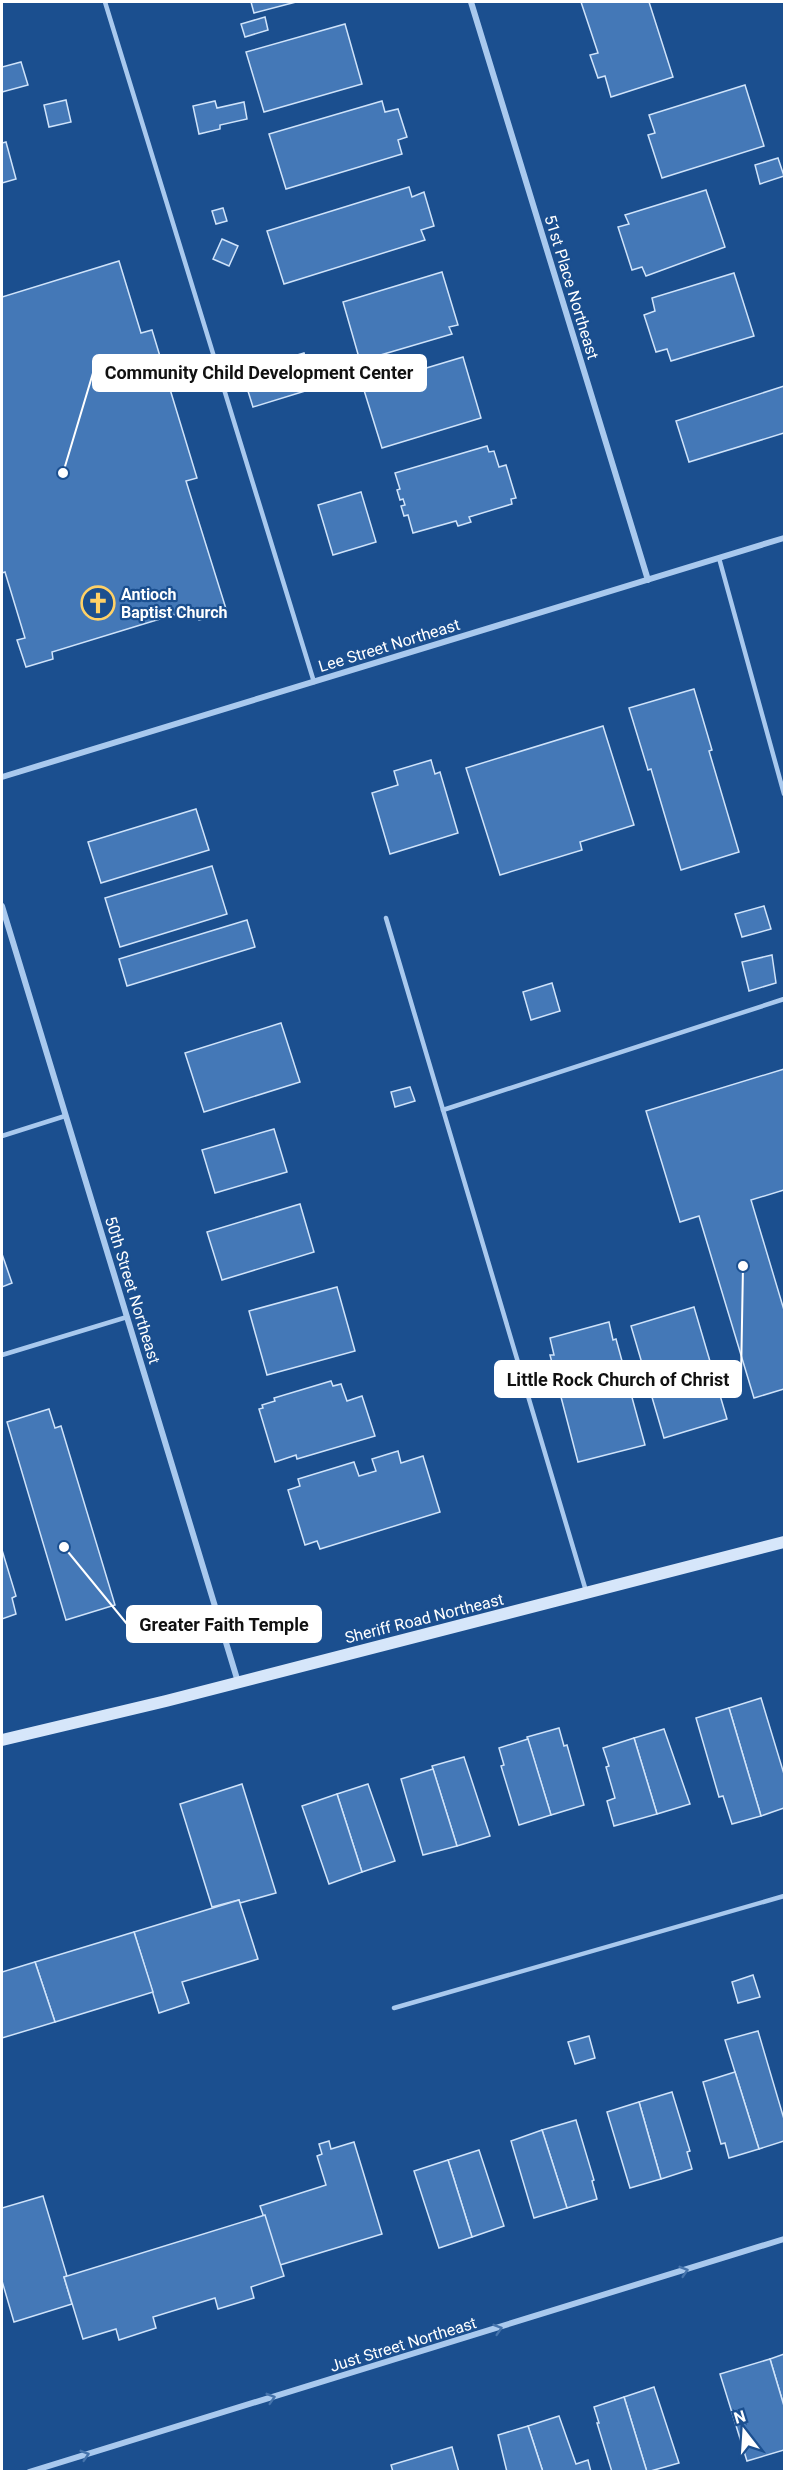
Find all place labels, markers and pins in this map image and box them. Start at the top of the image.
callout: Community Child Development Center [93,355,426,391]
church icon: Antioch Baptist Church [80,585,116,621]
place label: Antioch Baptist Church [121,585,227,622]
callout: Little Rock Church of Christ [495,1361,741,1397]
callout: Greater Faith Temple [127,1606,321,1642]

